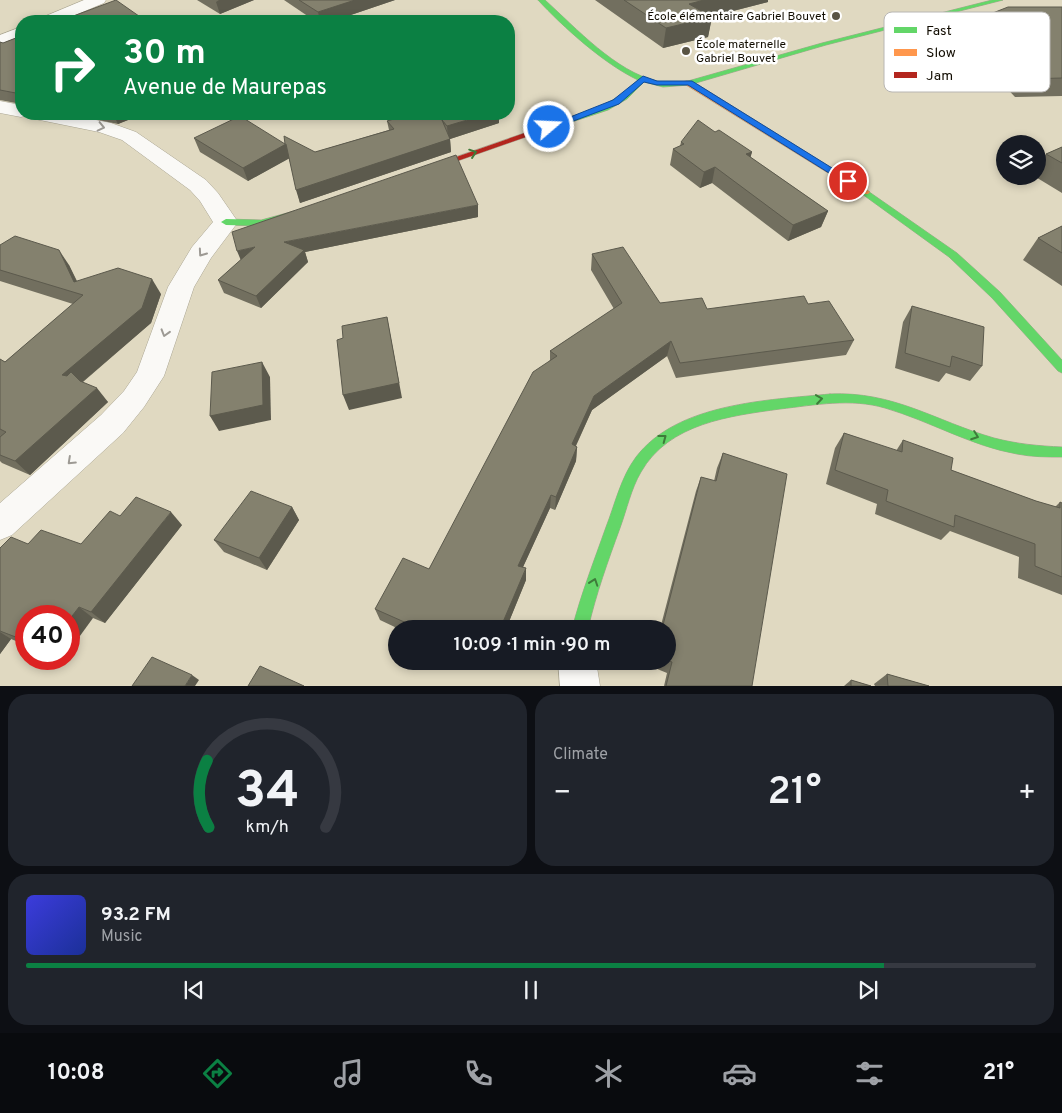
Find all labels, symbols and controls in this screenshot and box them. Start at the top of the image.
place label: École élémentaire Gabriel Bouvet [647,9,826,25]
marker: École élémentaire Gabriel Bouvet [830,10,842,22]
legend [884,12,1050,92]
text: Fast [926,23,952,40]
text: 30 m [123,32,206,76]
icon: right [40,35,105,100]
place label: École maternelle Gabriel Bouvet [696,37,786,67]
marker: École maternelle Gabriel Bouvet [680,45,692,57]
text: Slow [926,45,956,62]
text: Jam [926,68,953,85]
text: Avenue de Maurepas [123,75,327,102]
position arrow [522,100,574,152]
one-way arrow [97,121,106,132]
map controls [996,135,1046,185]
button: layers [996,135,1046,185]
one-way arrow [468,149,476,159]
pin [827,160,869,202]
icon: arrive [834,167,862,195]
one-way arrow [199,247,208,257]
one-way arrow [160,328,170,336]
one-way arrow [815,394,823,405]
one-way arrow [970,430,979,440]
one-way arrow [657,435,666,443]
one-way arrow [68,455,77,464]
one-way arrow [589,578,599,587]
speed limit sign: 40 [15,605,80,670]
text: 10:09 · 1 min · 90 m [454,633,610,657]
text: Climate [553,745,608,765]
text: 34 [235,760,300,826]
text: 21° [768,769,821,818]
text: − [553,776,571,812]
text: + [1018,776,1036,812]
text: km/h [246,816,289,839]
text: 93.2 FM [101,903,171,927]
text: Music [101,927,142,947]
icon: previous [180,976,208,1004]
icon: pause [517,976,545,1004]
icon: next [854,976,882,1004]
icon: directions [200,1056,235,1091]
icon: music [331,1056,366,1091]
icon: phone [461,1056,496,1091]
icon: climate [591,1056,626,1091]
icon: car [722,1056,757,1091]
icon: filters [852,1056,887,1091]
text: 10:08 [48,1060,105,1087]
text: 21° [983,1060,1014,1087]

